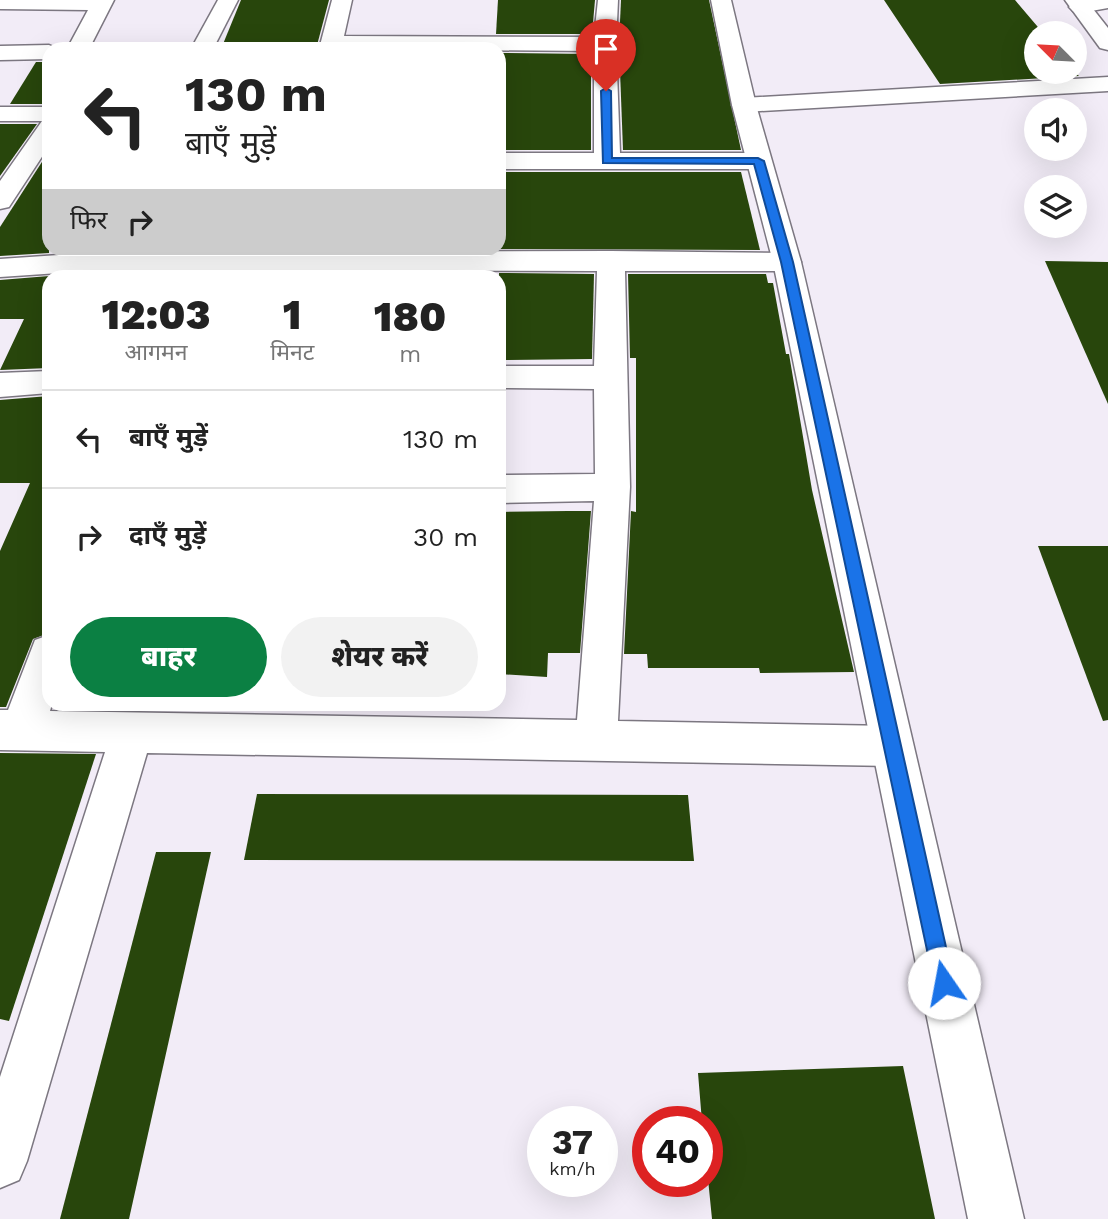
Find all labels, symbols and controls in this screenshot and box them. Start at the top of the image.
pin [576,19,636,91]
north arrow [1024,21,1087,84]
map controls [1024,21,1087,238]
icon: arrive [587,30,625,68]
text: 130 m [185,65,327,123]
icon: left [70,70,161,161]
button: sound [1024,98,1087,161]
text: बाएँ मुड़ें [185,124,276,162]
button: layers [1024,175,1087,238]
icon: right [121,203,159,241]
text: फिर [70,205,107,235]
text: 12:03 [102,290,211,339]
text: 1 [283,290,302,339]
text: 180 [374,292,446,341]
text: आगमन [125,339,188,366]
text: मिनट [270,339,314,366]
text: m [399,341,421,368]
icon: left [70,420,108,458]
text: बाएँ मुड़ें [129,422,208,452]
text: 130 m [403,424,478,454]
icon: right [70,518,108,556]
text: दाएँ मुड़ें [129,520,206,550]
text: 30 m [413,522,478,552]
button: बाहर [70,617,267,697]
button: शेयर करें [281,617,478,697]
position arrow [907,946,981,1020]
speed limit sign: 40 [632,1106,723,1197]
text: 37 [552,1121,593,1163]
text: km/h [549,1158,596,1179]

